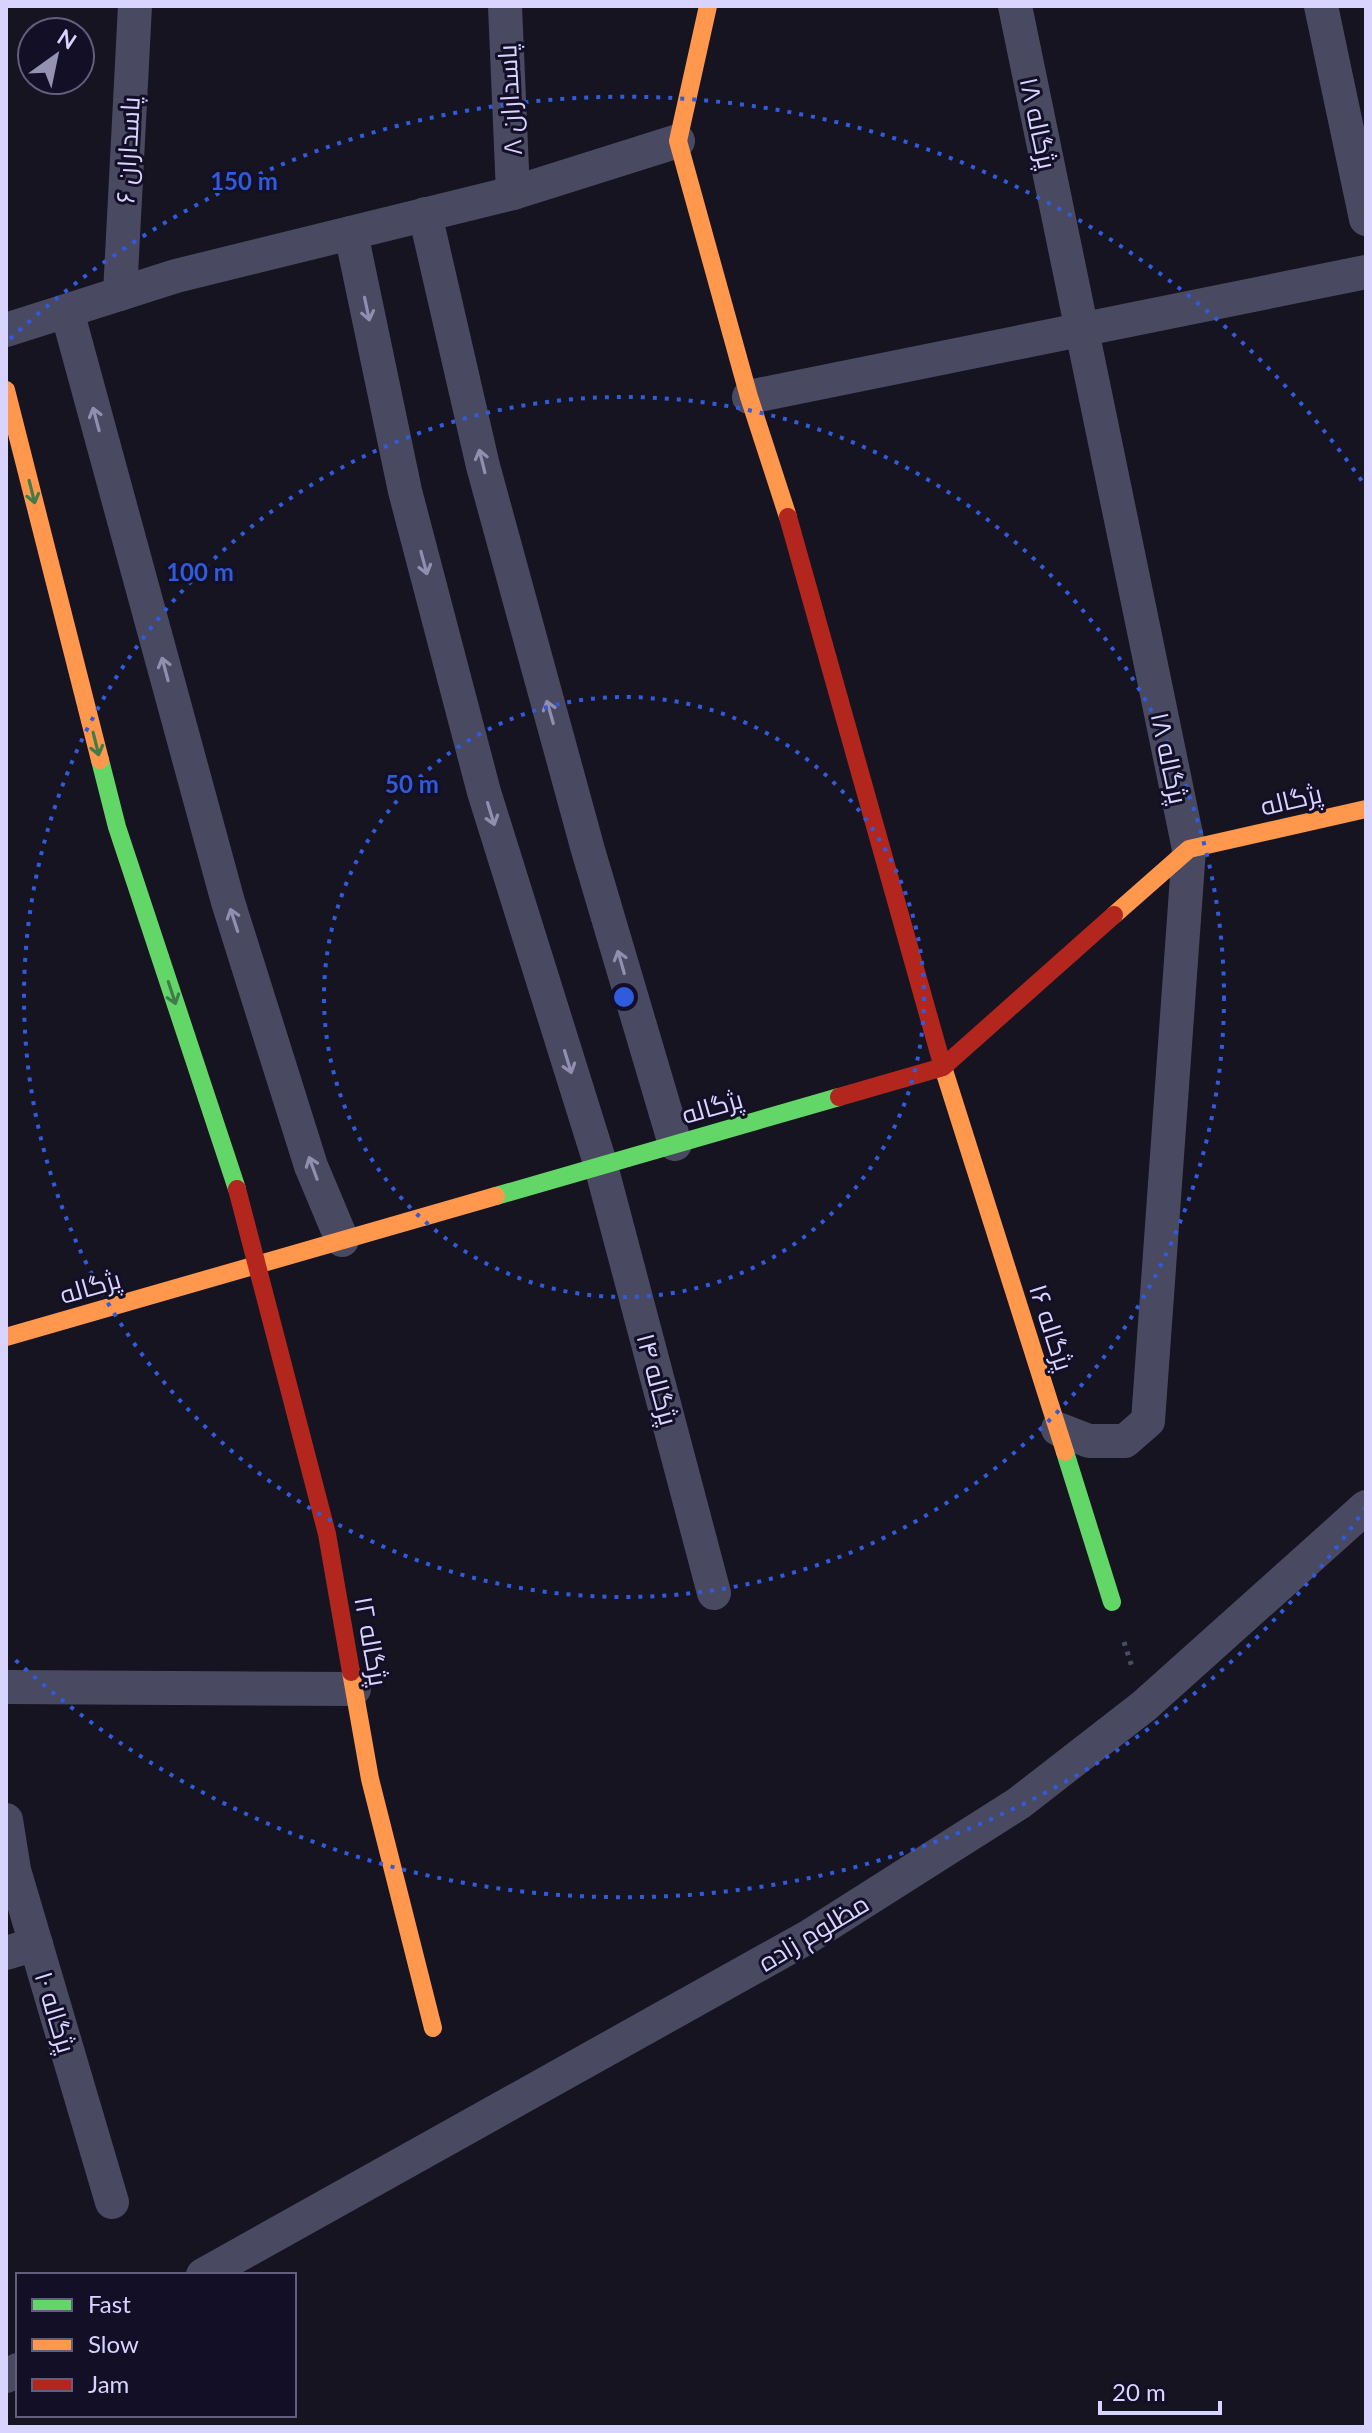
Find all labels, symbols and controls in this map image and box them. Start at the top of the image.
north arrow [16,16,96,96]
text: N [53,23,82,55]
street label: پاسداران ۸ [490,44,530,156]
street label: پژگاله ۱۸ [1012,74,1064,172]
street label: پاسداران ۶ [108,96,148,205]
text: 150 m [210,166,278,195]
one-way arrow [360,296,375,321]
one-way arrow [88,406,103,432]
one-way arrow [473,449,488,475]
one-way arrow [26,479,41,505]
one-way arrow [417,549,432,575]
text: 100 m [166,557,234,586]
one-way arrow [157,657,172,683]
one-way arrow [541,700,556,726]
street label: پژگاله ۱۸ [1143,709,1195,807]
one-way arrow [89,731,104,757]
text: 50 m [385,769,439,798]
street label: پژگاله [1257,776,1325,824]
one-way arrow [485,801,499,826]
one-way arrow [225,908,240,933]
one-way arrow [613,950,628,976]
one-way arrow [166,980,180,1005]
centre of rings [610,983,638,1011]
one-way arrow [562,1049,577,1074]
street label: پژگاله [678,1082,747,1132]
one-way arrow [304,1156,319,1181]
street label: پژگاله [56,1262,125,1312]
street label: پژگاله ۱۶ [1021,1280,1081,1375]
street label: پژگاله ۱۴ [628,1329,686,1429]
street label: پژگاله ۱۲ [346,1594,396,1689]
street label: مظلوم زاده [752,1886,876,1980]
street label: پژگاله ۱۰ [27,1967,84,2057]
legend [16,2273,296,2417]
text: Fast [88,2289,131,2318]
text: Slow [88,2329,139,2358]
scale bar [1100,2365,1220,2415]
text: Jam [88,2369,129,2398]
text: 20 m [1112,2377,1166,2406]

